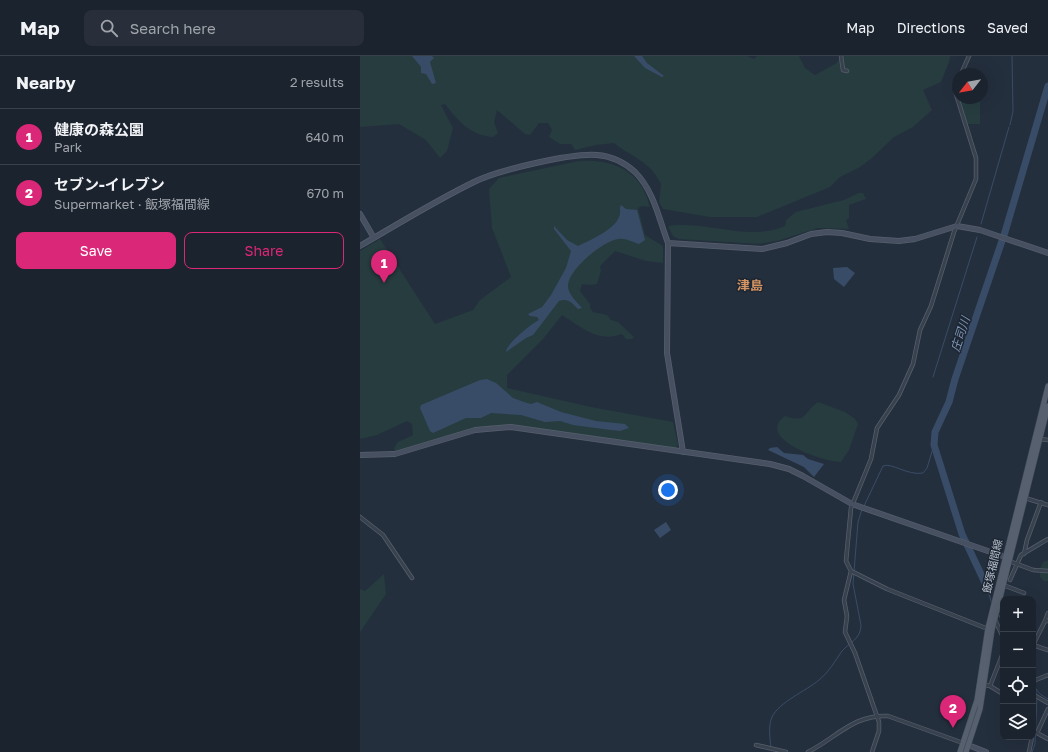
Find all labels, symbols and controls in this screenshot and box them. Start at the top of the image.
search box [84,10,364,46]
text: Map [20,16,60,39]
icon: search [98,17,120,39]
text: Search here [130,19,216,37]
text: Map [846,19,875,36]
text: Directions [897,19,965,36]
text: Saved [987,19,1028,36]
north arrow [952,68,988,104]
text: Nearby [16,72,76,93]
text: 2 results [290,74,344,90]
text: 健康の森公園 [54,120,144,138]
text: 1 [26,129,32,145]
text: 640 m [305,129,344,145]
text: Park [54,139,82,155]
text: セブン-イレブン [54,175,165,193]
text: 2 [25,185,33,201]
text: 670 m [306,185,344,201]
text: Supermarket · 飯塚福間線 [54,196,210,212]
button: Save [16,232,176,269]
button: Share [184,232,344,269]
pin: 1 [371,250,397,283]
district label: 津島 [737,277,763,293]
water label: 庄司川 [947,313,973,353]
your location [658,480,678,500]
street label: 飯塚福間線 [979,538,1005,594]
map controls [1000,596,1036,740]
button: + [1000,596,1036,632]
button: − [1000,632,1036,668]
button: locate [1000,668,1036,704]
pin: 2 [940,695,966,728]
button: layers [1000,704,1036,740]

